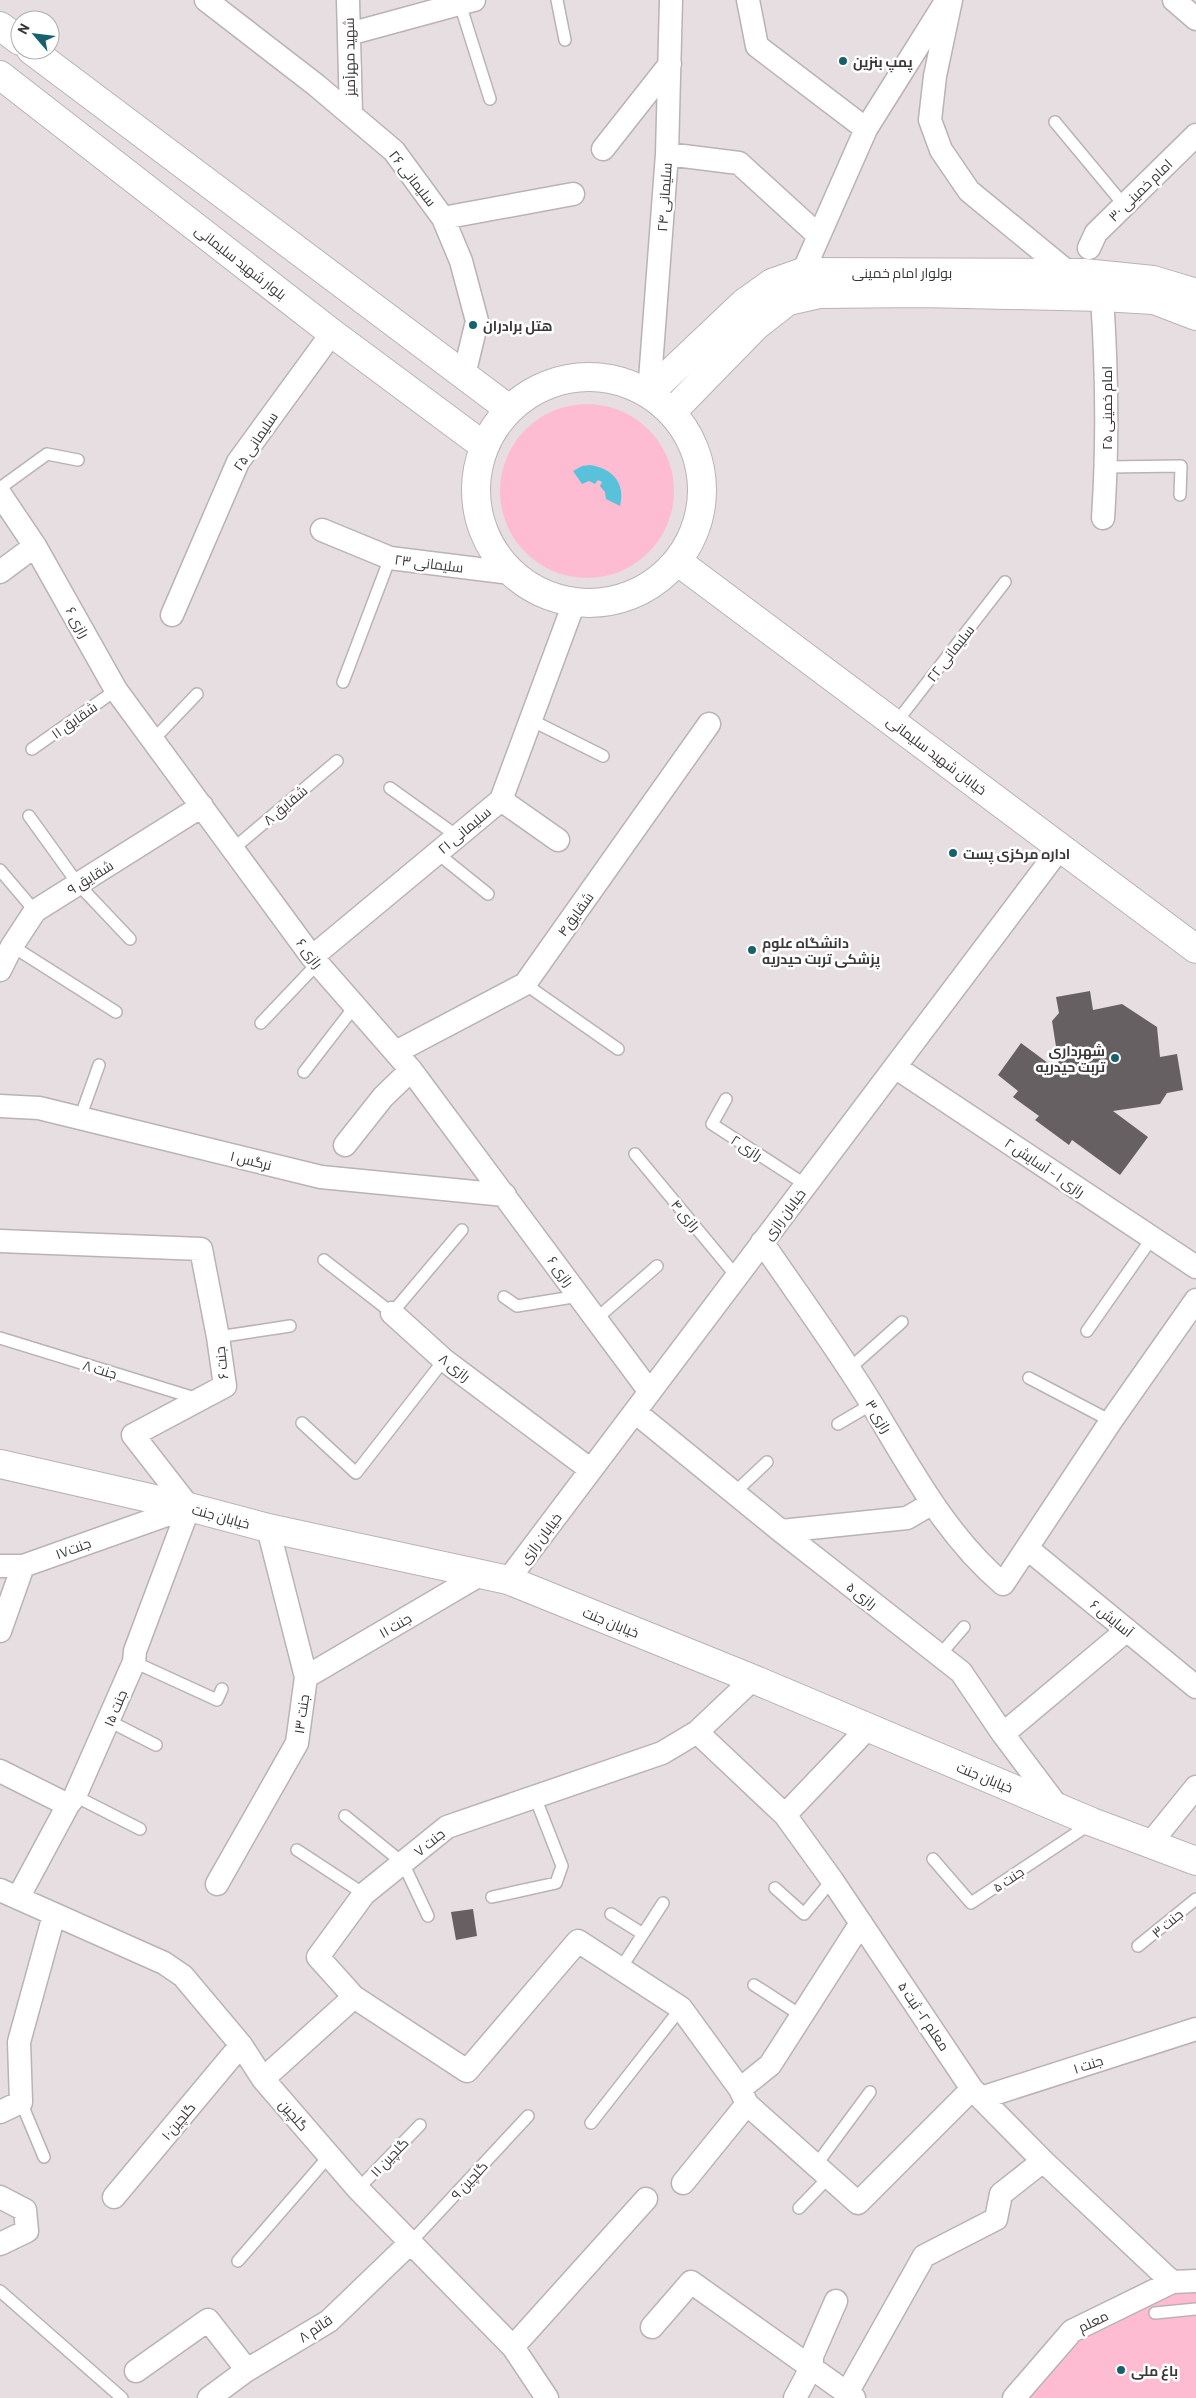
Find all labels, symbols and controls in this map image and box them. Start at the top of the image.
north arrow [10,10,60,60]
street label: شهید مهرآمیز [340,17,358,98]
text: N [13,21,33,37]
place label: پمپ بنزین [853,53,913,73]
marker: پمپ بنزین [837,55,849,67]
street label: سلیمانی ۲۶ [386,147,440,209]
street label: امام خمینی ۳۰ [1105,155,1177,226]
street label: سلیمانی ۲۴ [653,162,675,232]
street label: بلوار شهید سلیمانی [192,221,290,303]
street label: بولوار امام خمینی [852,264,952,283]
place label: هتل برادران [483,317,553,335]
marker: هتل برادران [467,319,479,331]
street label: امام خمینی ۲۵ [1098,366,1117,450]
street label: سلیمانی ۲۵ [229,408,281,474]
street label: سلیمانی ۲۳ [394,550,464,576]
street label: رازی ۶ [63,603,93,641]
street label: سلیمانی ۲۲ [923,621,977,685]
street label: شقایق ۱۱ [48,698,101,743]
street label: خیابان شهید سلیمانی [884,712,990,798]
street label: شقایق ۸ [259,782,311,829]
street label: سلیمانی ۲۱ [434,803,494,857]
place label: اداره مرکزی پست [963,845,1070,865]
marker: اداره مرکزی پست [947,847,959,859]
street label: شقایق ۹ [64,856,117,899]
street label: شقایق۴ [553,889,597,940]
place label: دانشگاه علوم پزشکی تربت حیدریه [762,934,880,970]
street label: رازی ۶ [293,935,327,971]
marker: دانشگاه علوم پزشکی تربت حیدریه [746,944,758,956]
place label: شهرداری تربت حیدریه [1035,1042,1106,1076]
marker: شهرداری تربت حیدریه [1109,1052,1121,1064]
street label: رازی ۲ [728,1131,766,1163]
street label: رازی ۱ - آسایش ۲ [1002,1134,1088,1200]
street label: نرگس ۱ [229,1147,273,1173]
street label: خیابان رازی [759,1185,809,1243]
street label: رازی ۴ [668,1196,704,1234]
street label: رازی ۶ [544,1253,578,1289]
street label: جنت ۶ [211,1346,231,1380]
street label: رازی ۸ [436,1349,474,1385]
street label: جنت ۸ [81,1356,119,1382]
street label: رازی ۳ [862,1396,896,1436]
street label: خیابان جنت [190,1500,252,1532]
street label: خیابان رازی [515,1509,565,1567]
street label: جنت۱۷ [53,1534,93,1562]
street label: رازی ۵ [843,1578,881,1612]
street label: آسایش ۶ [1087,1596,1137,1641]
street label: خیابان جنت [580,1603,642,1641]
street label: جنت ۱۱ [376,1609,414,1641]
street label: جنت ۱۵ [100,1687,130,1729]
street label: جنت ۱۳ [290,1693,312,1735]
street label: خیابان جنت [954,1758,1016,1796]
street label: جنت ۷ [410,1824,448,1860]
street label: جنت ۵ [989,1863,1027,1895]
street label: جنت ۳ [1148,1905,1186,1941]
street label: معلم ۲- ثبت ۵ [893,1978,953,2055]
street label: جنت ۱ [1071,2051,1105,2077]
street label: گلچین [274,2096,312,2136]
street label: گلچین۱۰ [157,2099,200,2145]
street label: گلچین ۱۱ [366,2134,413,2181]
street label: گلچین ۹ [447,2157,492,2204]
street label: معلم [1075,2306,1112,2337]
street label: قائم ۸ [295,2311,336,2347]
place label: باغ ملی [1131,2362,1178,2381]
marker: باغ ملی [1115,2364,1127,2376]

